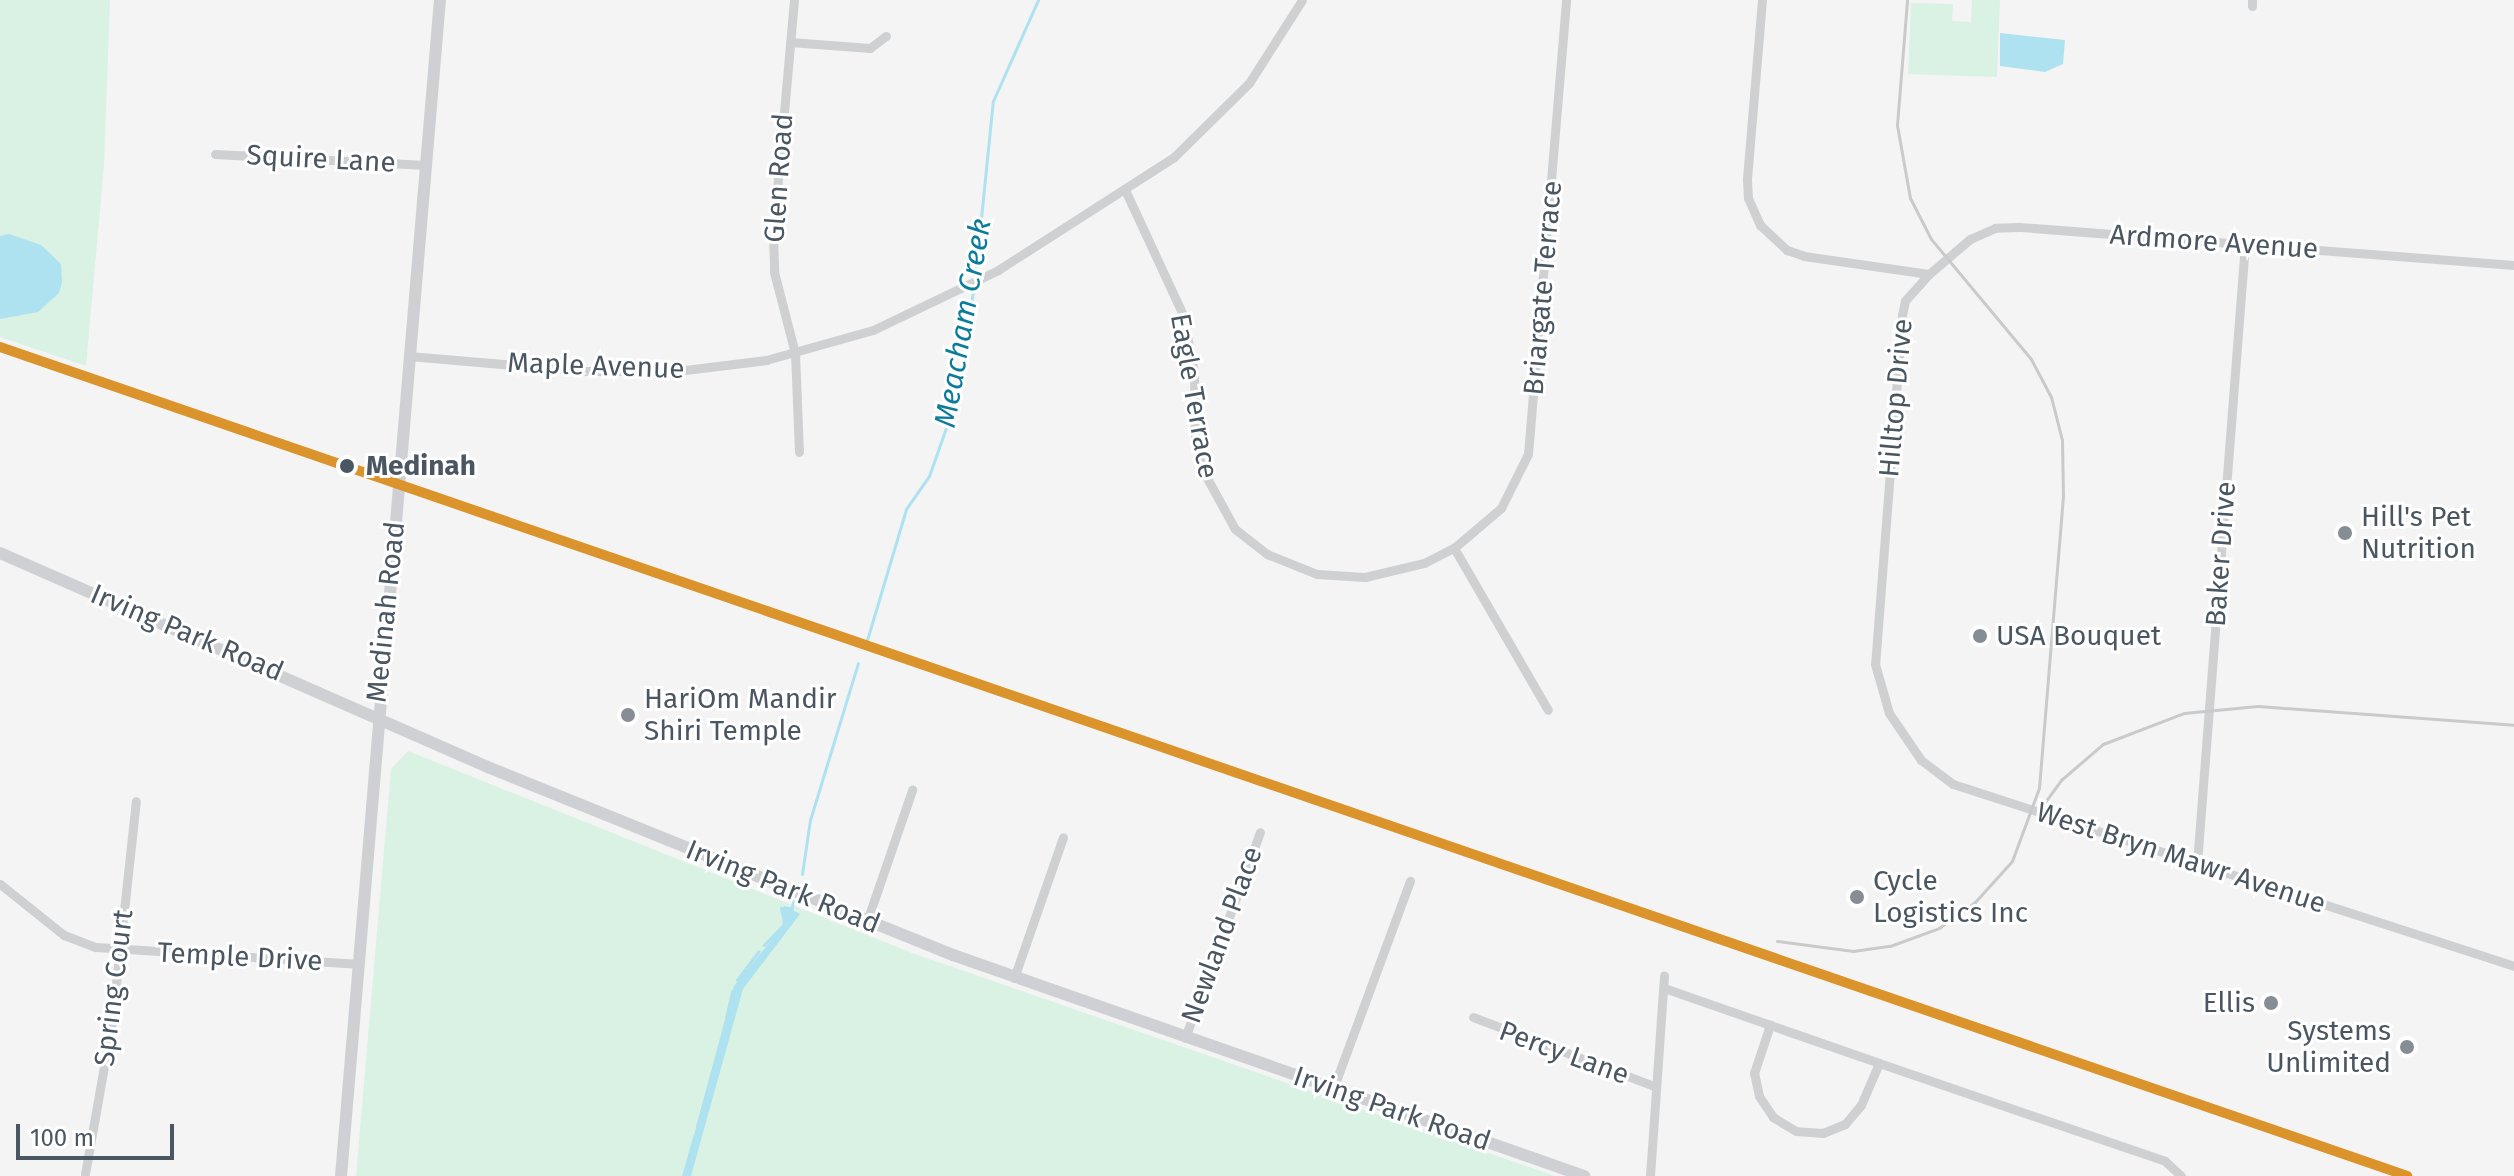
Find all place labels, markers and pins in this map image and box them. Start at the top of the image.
place label: Medinah [366,449,476,483]
marker: Medinah [335,454,359,478]
place label: Hill's Pet Nutrition [2361,500,2476,566]
marker: Hill's Pet Nutrition [2336,524,2354,542]
place label: USA Bouquet [1996,619,2161,653]
marker: USA Bouquet [1971,627,1989,645]
place label: HariOm Mandir Shiri Temple [644,682,837,748]
marker: HariOm Mandir Shiri Temple [619,706,637,724]
place label: Cycle Logistics Inc [1873,864,2028,930]
marker: Cycle Logistics Inc [1848,888,1866,906]
place label: Ellis [2203,986,2255,1020]
marker: Ellis [2262,994,2280,1012]
place label: Systems Unlimited [2266,1014,2391,1080]
marker: Systems Unlimited [2398,1038,2416,1056]

